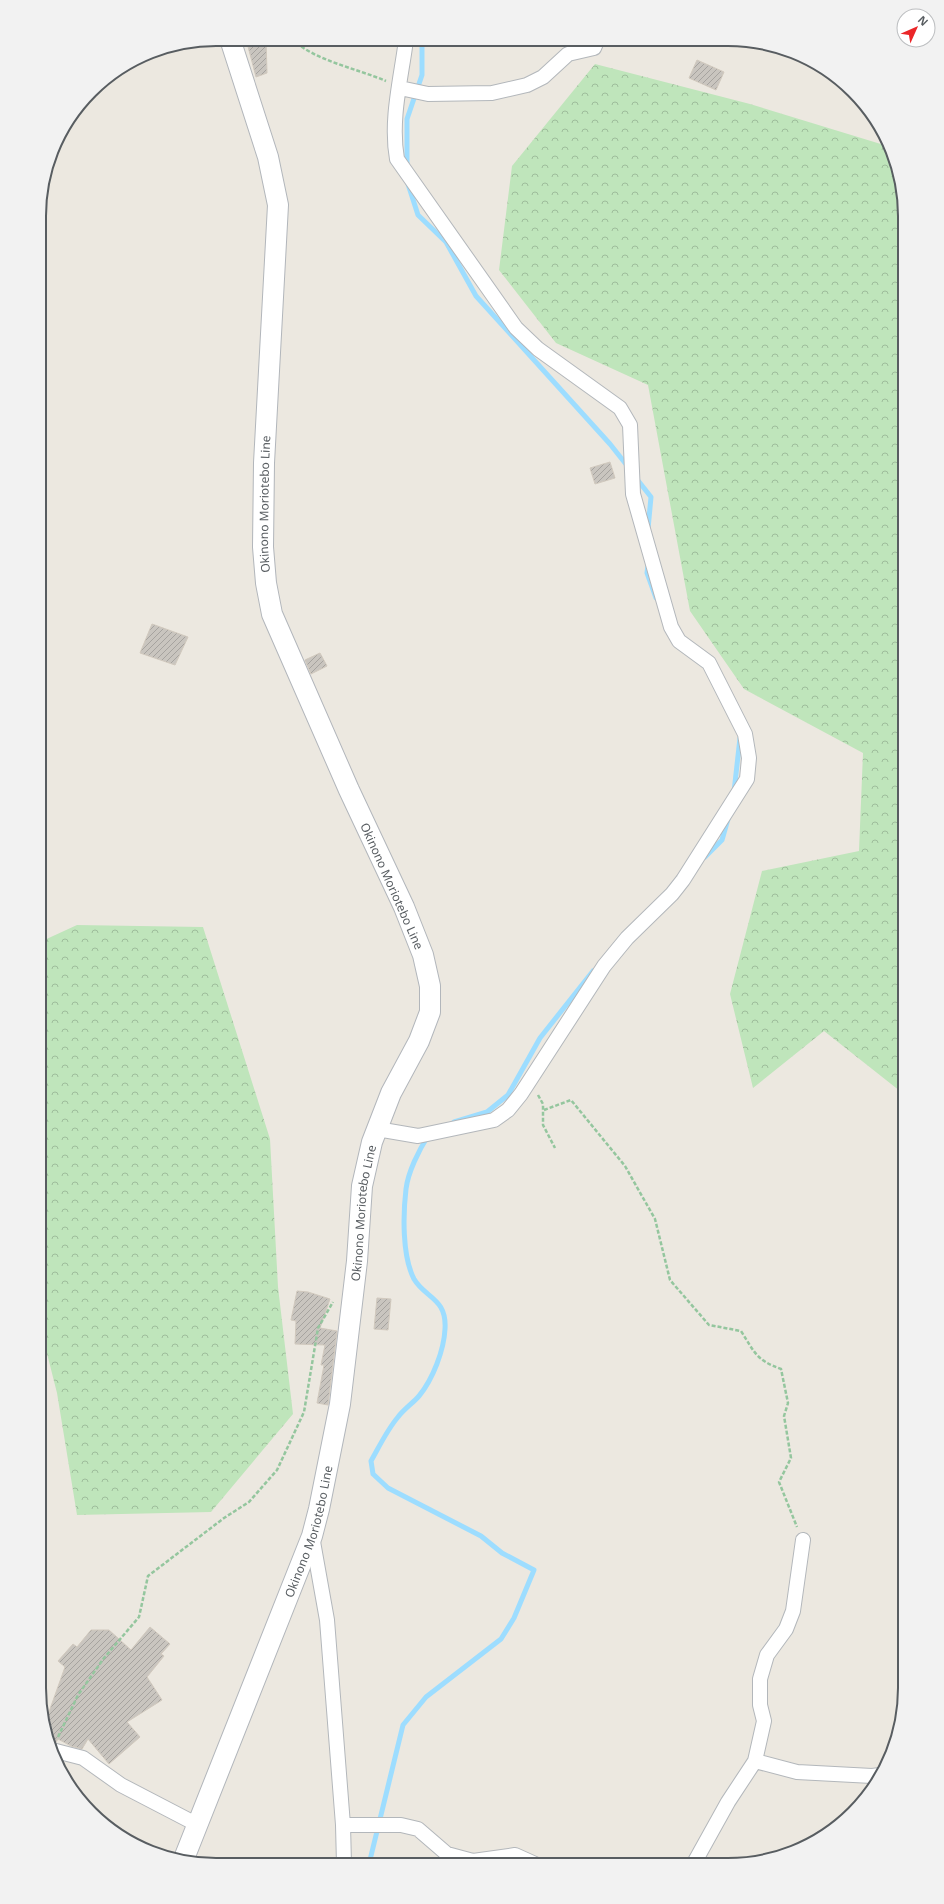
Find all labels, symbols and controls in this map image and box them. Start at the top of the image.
north arrow [896,8,936,48]
text: N [915,12,932,29]
street label: Okinono Moriotebo Line [254,435,274,573]
street label: Okinono Moriotebo Line [356,820,428,952]
street label: Okinono Moriotebo Line [346,1143,380,1282]
street label: Okinono Moriotebo Line [280,1464,336,1600]

